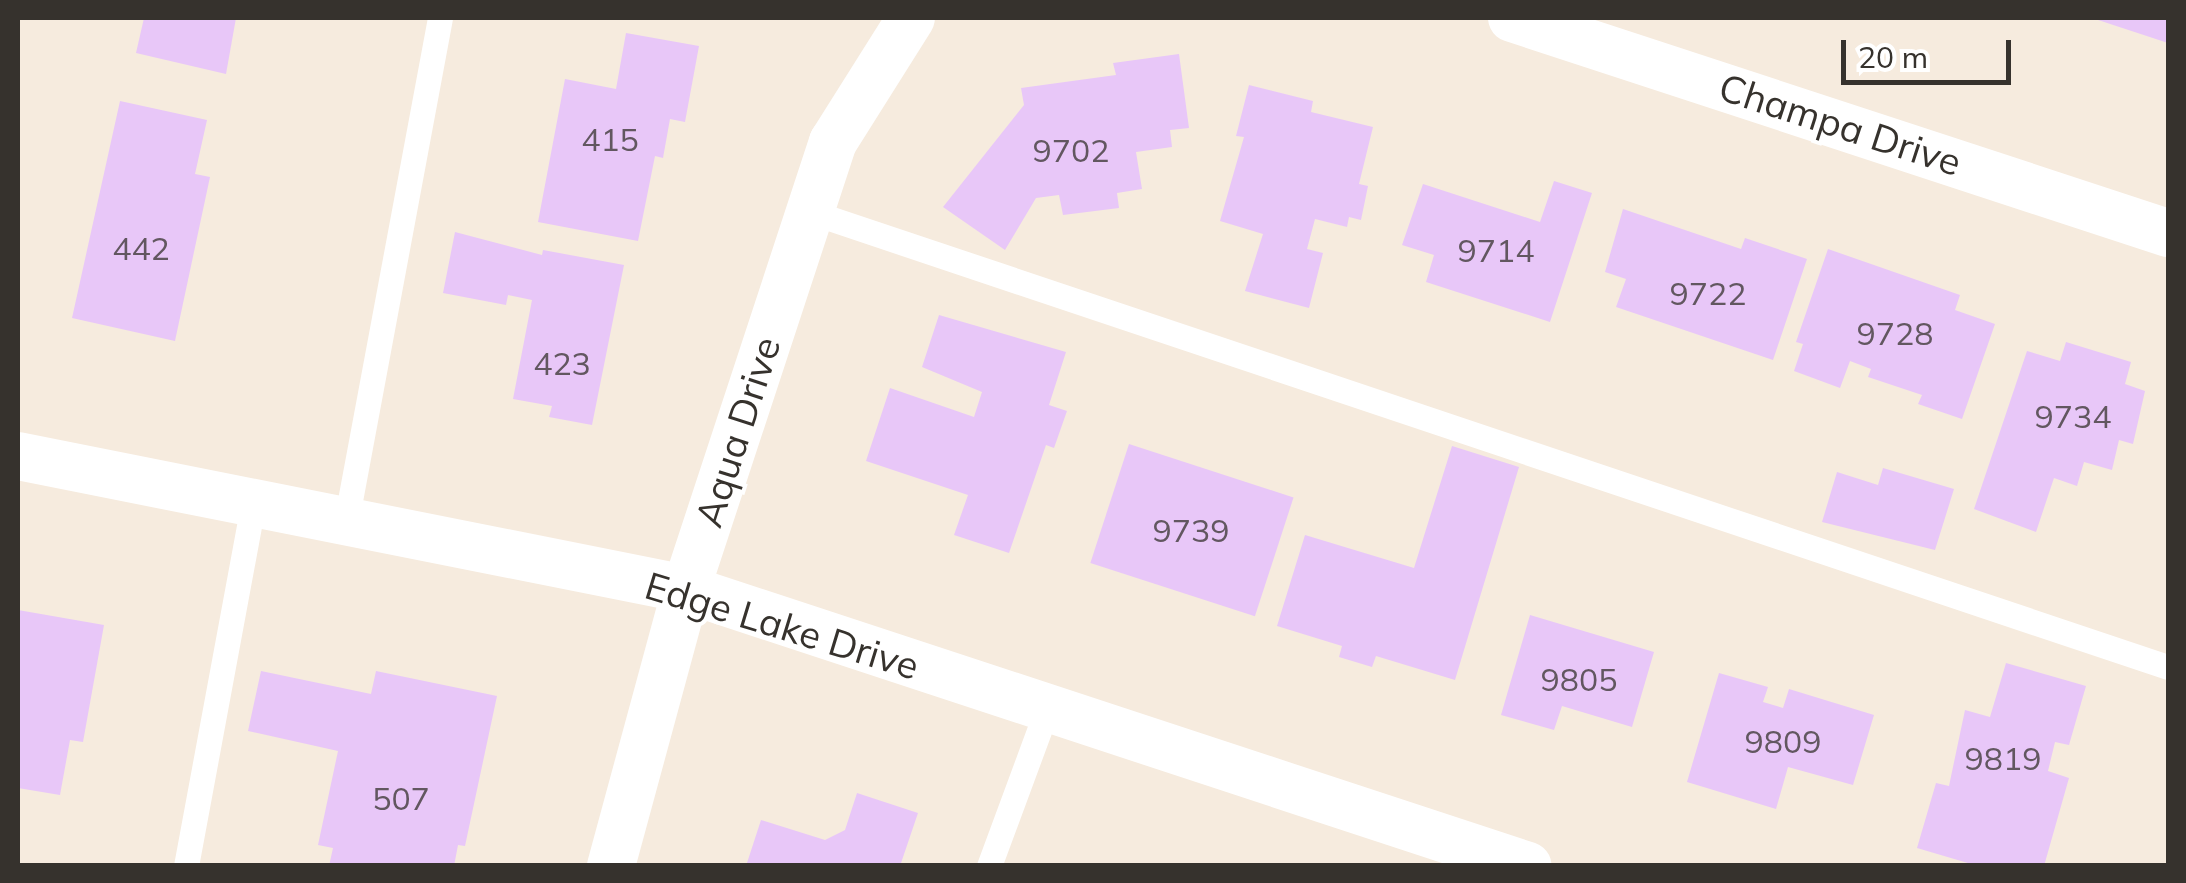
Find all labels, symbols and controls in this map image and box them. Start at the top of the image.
scale bar [1846,20,2016,82]
text: 20 m [1858,38,1928,76]
street label: Champa Drive [1713,64,1967,186]
house number: 415 [581,120,639,158]
house number: 9702 [1033,131,1109,169]
house number: 442 [112,229,170,267]
house number: 9714 [1458,231,1534,269]
house number: 9722 [1670,274,1746,312]
house number: 9728 [1857,314,1933,352]
street label: Aqua Drive [686,331,790,533]
house number: 423 [533,344,591,382]
house number: 9734 [2035,397,2111,435]
house number: 9739 [1153,511,1229,549]
street label: Edge Lake Drive [640,563,924,689]
house number: 9805 [1541,660,1617,698]
house number: 9809 [1745,722,1821,760]
house number: 9819 [1965,739,2041,777]
house number: 507 [372,779,430,817]

